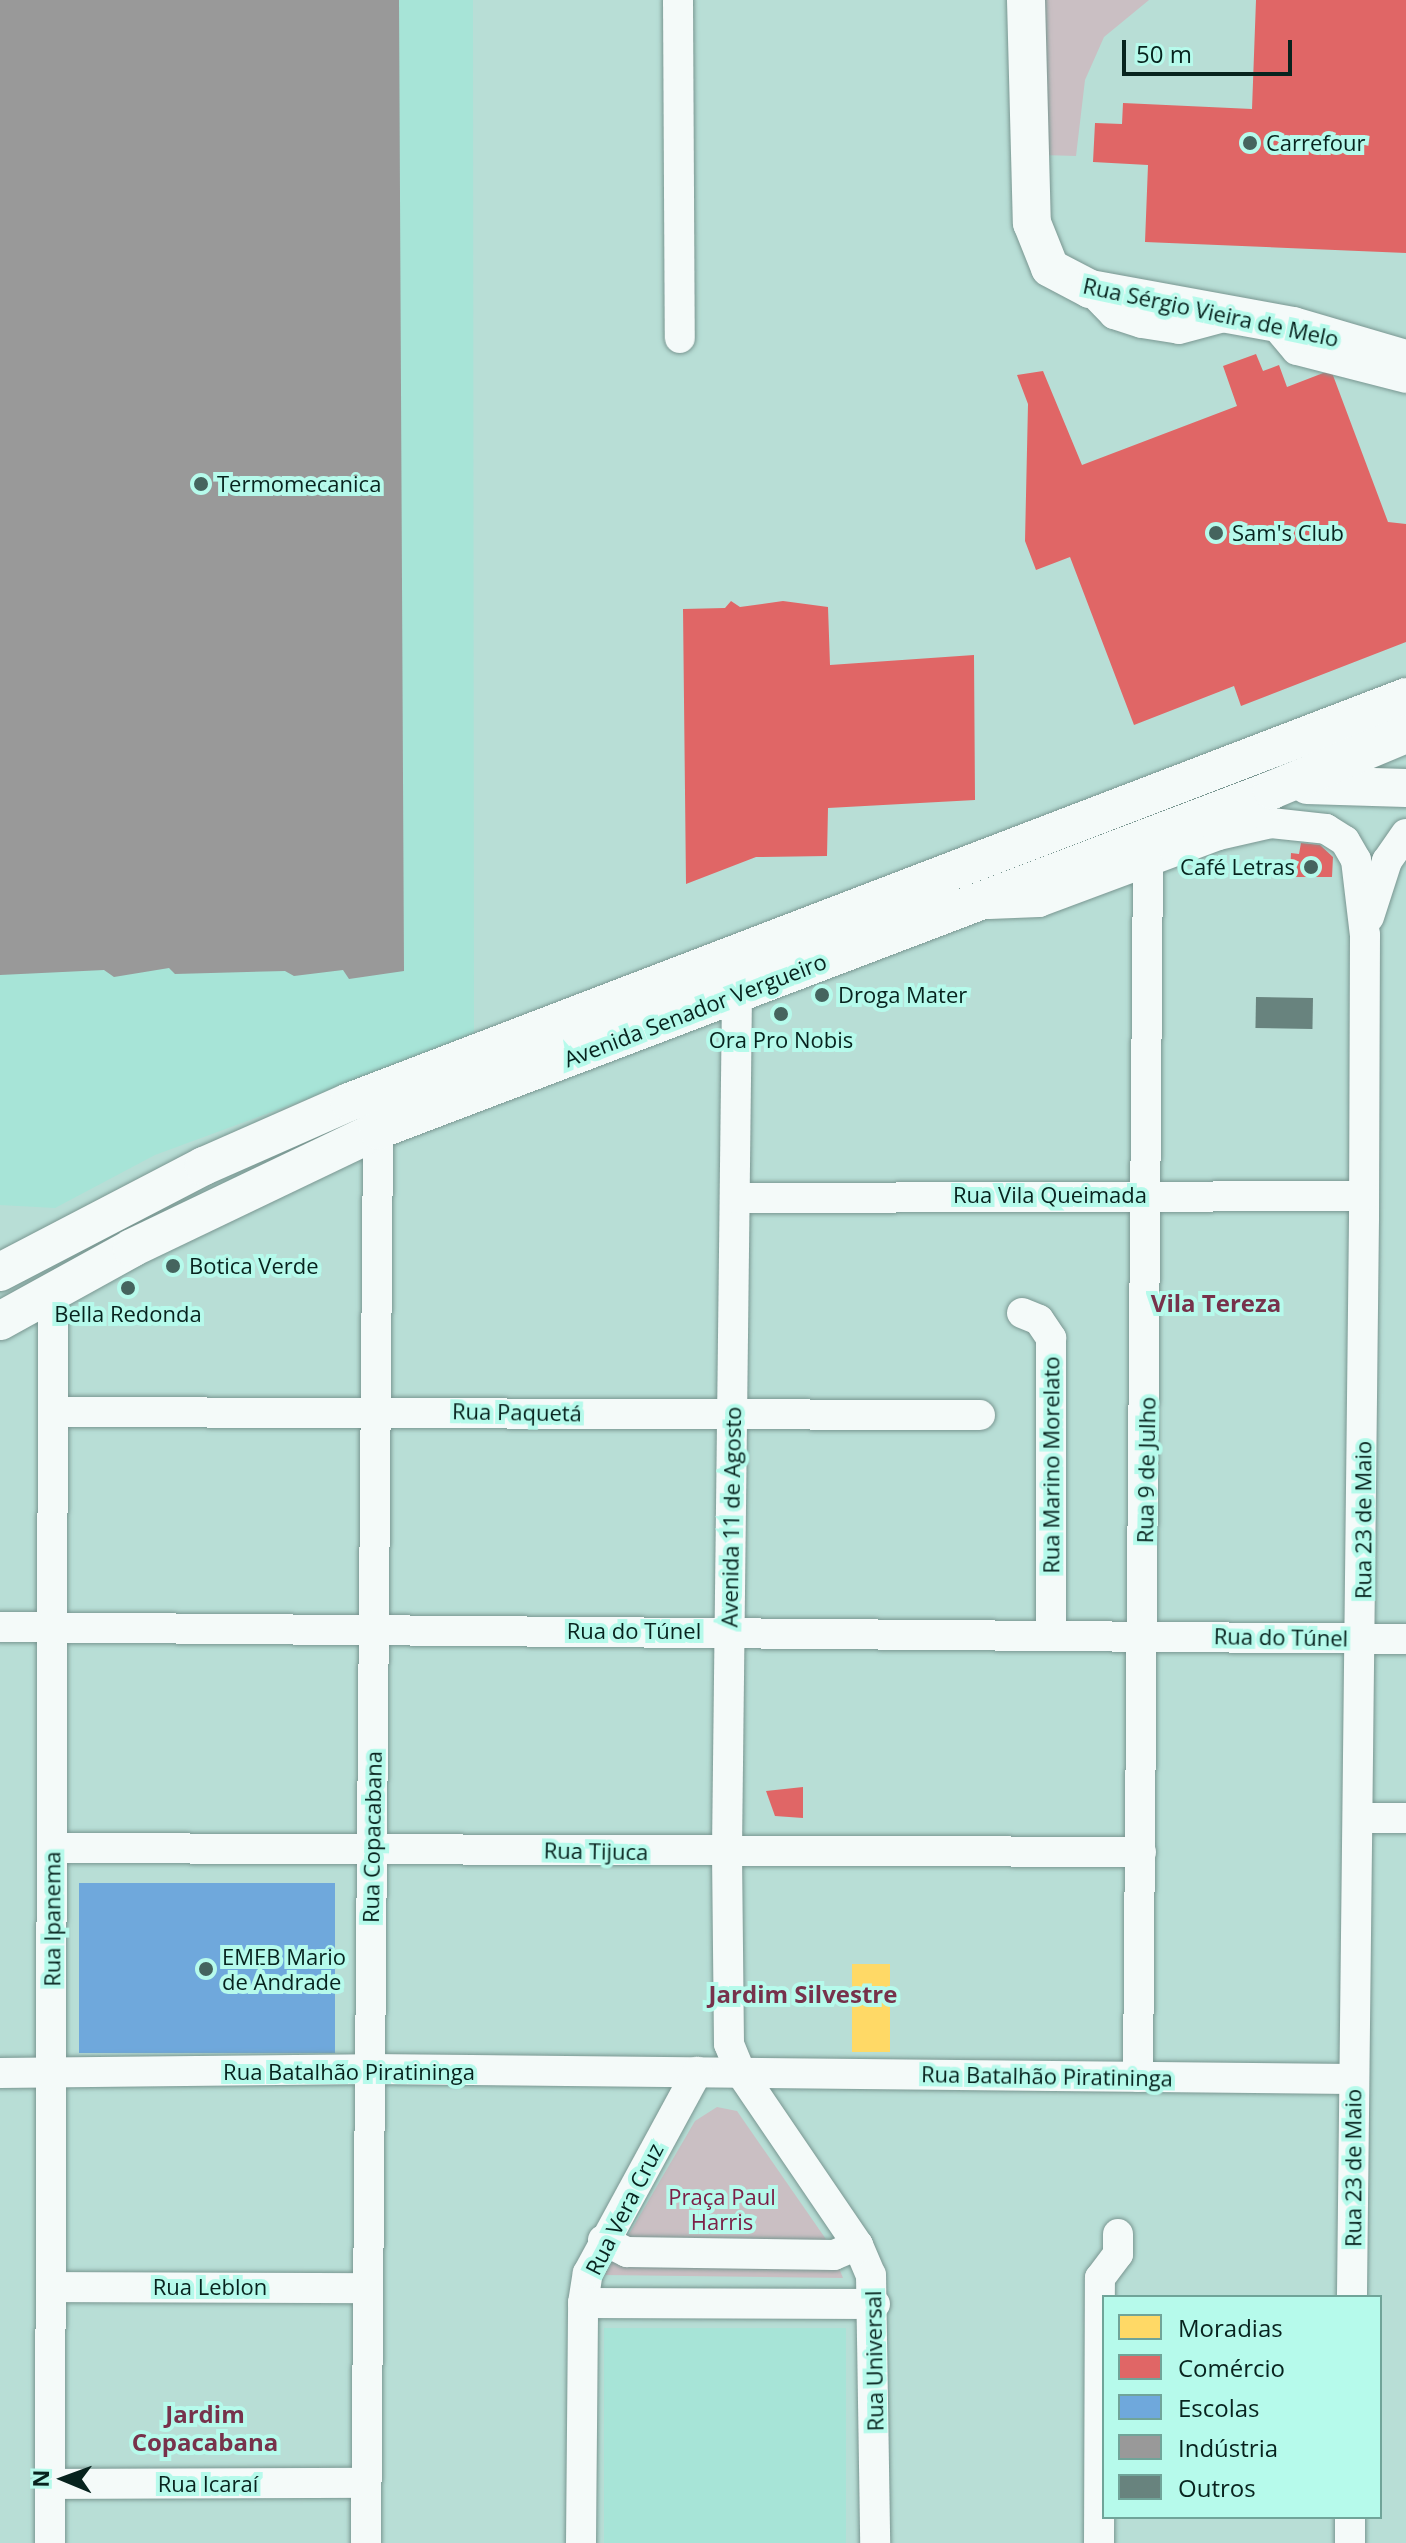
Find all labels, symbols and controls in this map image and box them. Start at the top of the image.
scale bar [1126,24,1296,74]
text: 50 m [1136,37,1192,70]
place label: Carrefour [1266,130,1366,156]
marker: Carrefour [1241,134,1259,152]
street label: Rua Sérgio Vieira de Melo [1081,272,1341,352]
place label: Termomecanica [217,471,381,497]
marker: Termomecanica [192,475,210,493]
place label: Sam's Club [1232,520,1344,546]
marker: Sam's Club [1207,524,1225,542]
place label: Café Letras [1180,854,1295,880]
marker: Café Letras [1302,858,1320,876]
street label: Avenida Senador Vergueiro [560,948,830,1072]
place label: Droga Mater [838,982,967,1008]
marker: Droga Mater [813,986,831,1004]
marker: Ora Pro Nobis [772,1005,790,1023]
place label: Ora Pro Nobis [709,1027,853,1053]
street label: Rua Vila Queimada [953,1182,1147,1208]
place label: Botica Verde [189,1253,319,1279]
marker: Botica Verde [164,1257,182,1275]
marker: Bella Redonda [119,1279,137,1297]
district label: Vila Tereza [1151,1289,1281,1317]
place label: Bella Redonda [54,1301,202,1327]
street label: Rua Marino Morelato [1038,1356,1064,1574]
street label: Rua 9 de Julho [1132,1397,1160,1543]
street label: Rua Paquetá [452,1398,582,1426]
street label: Avenida 11 de Agosto [716,1406,746,1628]
street label: Rua 23 de Maio [1350,1441,1376,1599]
street label: Rua do Túnel [567,1618,701,1644]
street label: Rua do Túnel [1214,1623,1348,1651]
street label: Rua Copacabana [357,1751,387,1923]
street label: Rua Tijuca [544,1837,648,1865]
street label: Rua Ipanema [39,1851,65,1987]
place label: EMEB Mario de Andrade [222,1943,346,1994]
marker: EMEB Mario de Andrade [197,1960,215,1978]
district label: Jardim Silvestre [709,1980,897,2008]
street label: Rua Batalhão Piratininga [223,2059,475,2085]
street label: Rua Batalhão Piratininga [921,2061,1173,2091]
street label: Rua 23 de Maio [1340,2089,1366,2247]
street label: Rua Vera Cruz [580,2139,668,2279]
park label: Praça Paul Harris [668,2183,776,2234]
street label: Rua Leblon [153,2274,267,2300]
street label: Rua Universal [860,2290,888,2432]
legend [1102,2295,1382,2519]
text: Moradias [1178,2311,1283,2344]
text: Comércio [1178,2351,1285,2384]
text: Escolas [1178,2391,1260,2424]
district label: Jardim Copacabana [132,2400,278,2456]
text: Indústria [1178,2431,1278,2464]
north arrow [24,2439,104,2519]
text: N [25,2469,55,2488]
street label: Rua Icaraí [158,2471,258,2497]
text: Outros [1178,2471,1256,2504]

